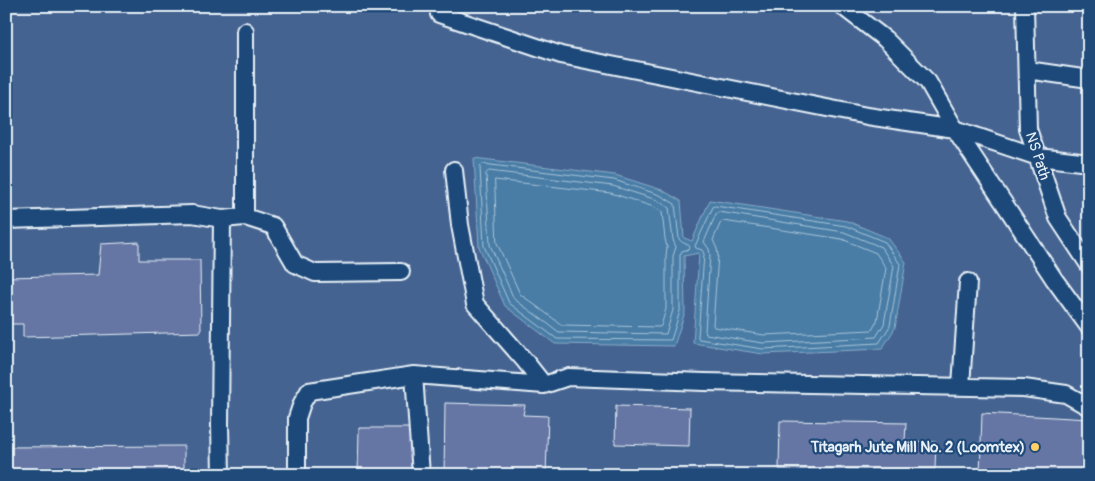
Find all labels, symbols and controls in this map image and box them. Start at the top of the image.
street label: NS Path [1021,130,1054,183]
place label: Titagarh Jute Mill No. 2 (Loomtex) [810,438,1025,457]
marker: Titagarh Jute Mill No. 2 (Loomtex) [1029,441,1041,453]

